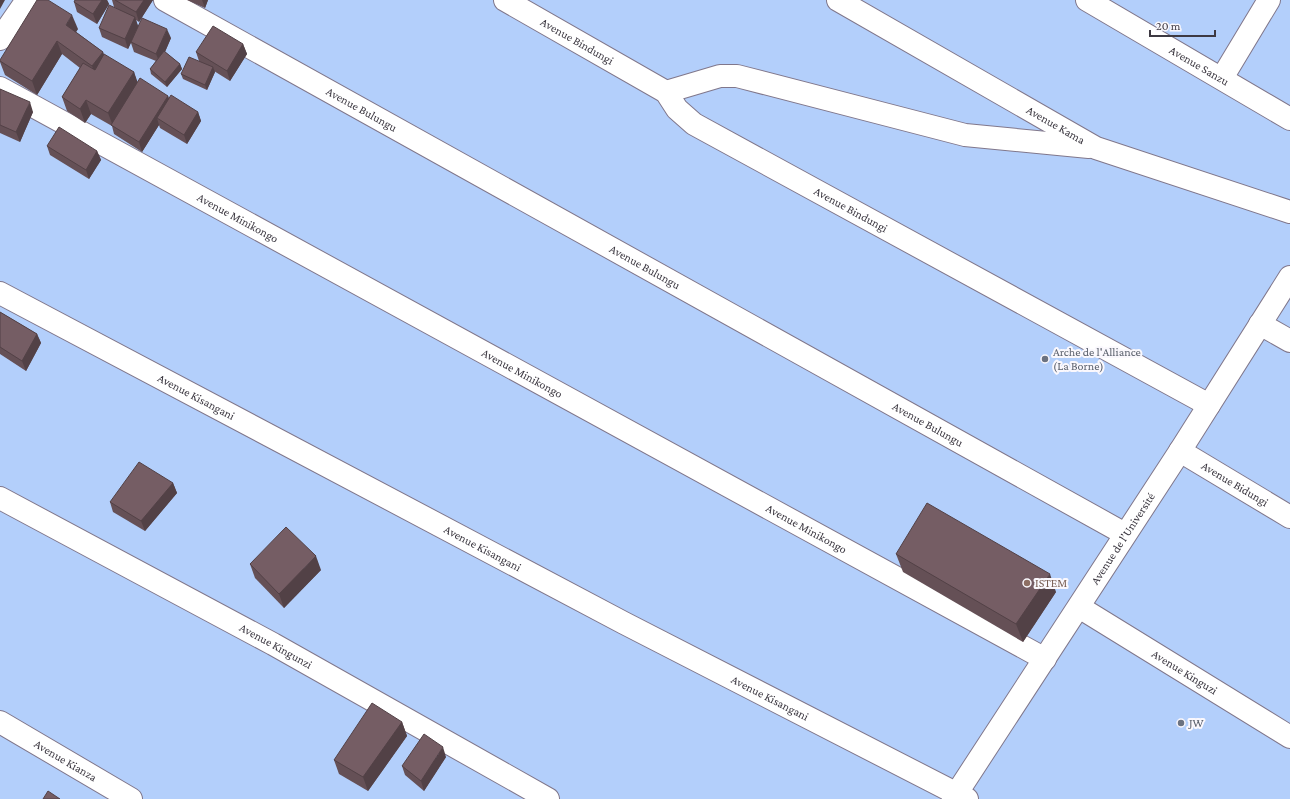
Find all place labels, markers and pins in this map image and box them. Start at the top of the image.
place label: Arche de l'Alliance (La Borne) [1053,345,1141,373]
marker: Arche de l'Alliance (La Borne) [1040,354,1050,364]
place label: ISTEM [1035,576,1067,590]
marker: ISTEM [1022,578,1032,588]
place label: JW [1188,716,1204,730]
marker: JW [1176,718,1186,728]

